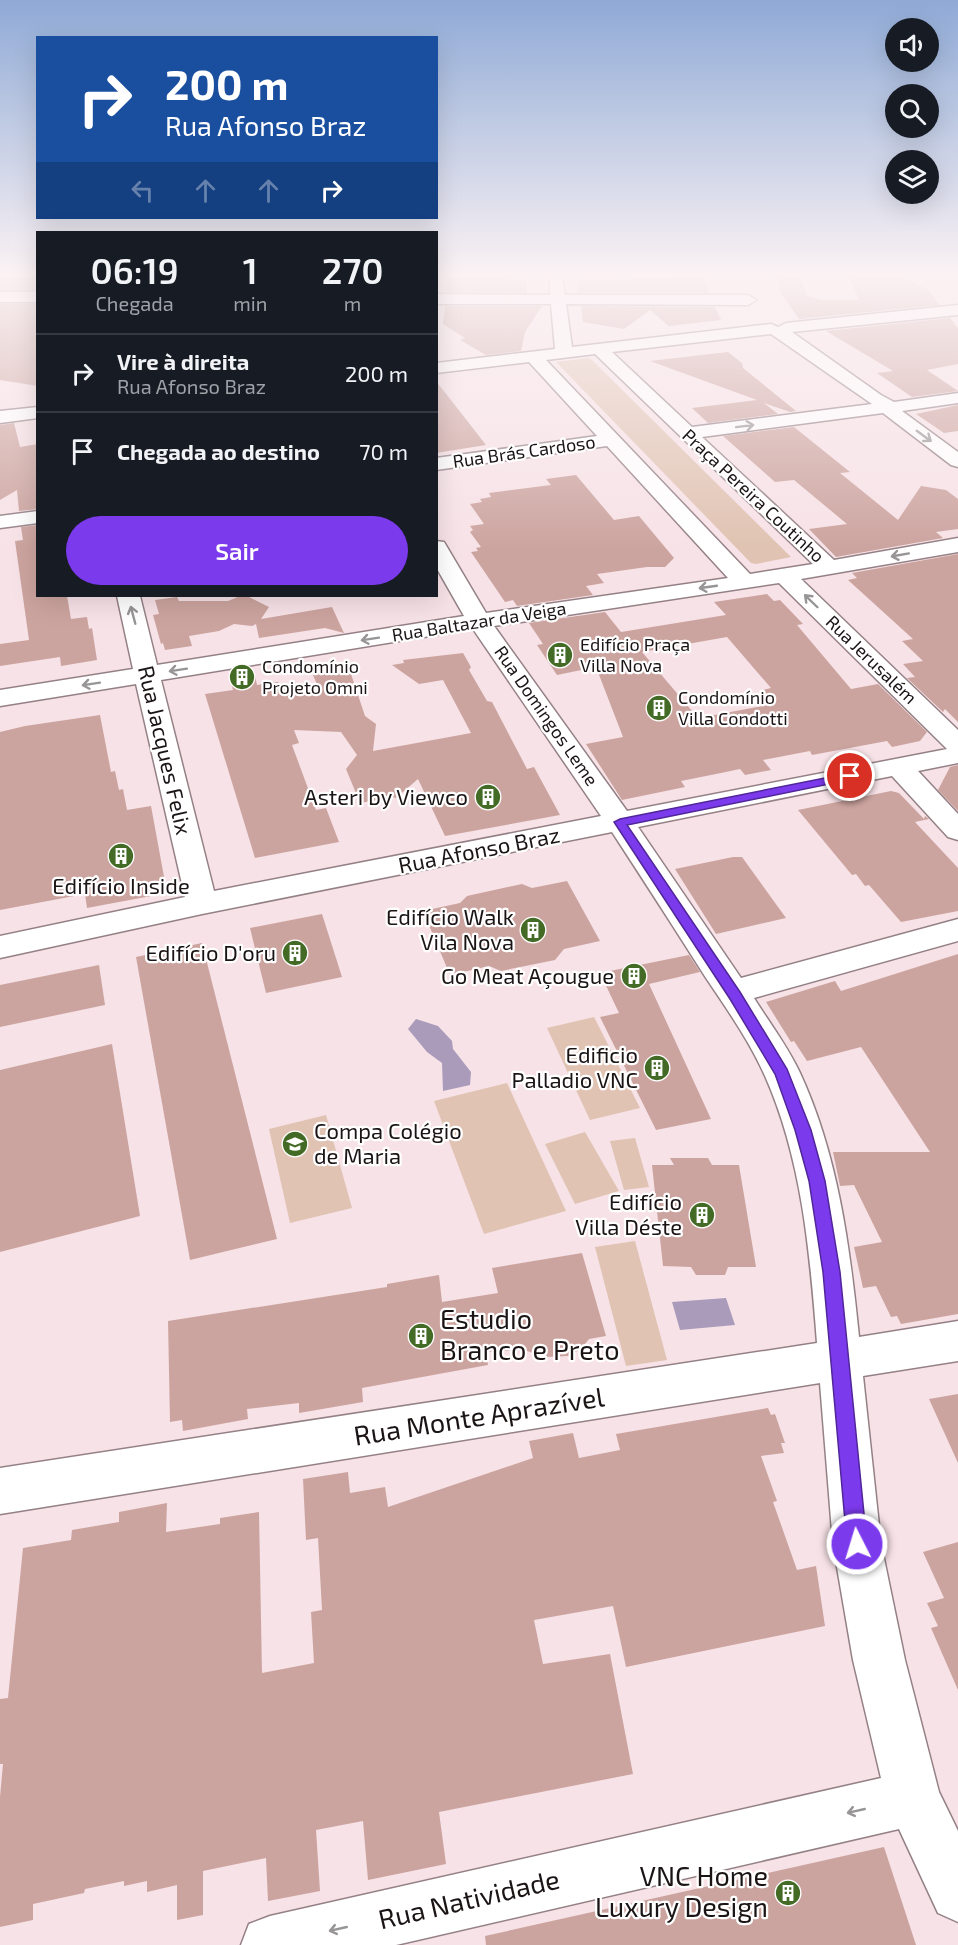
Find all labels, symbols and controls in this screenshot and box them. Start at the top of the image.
map controls [885,18,939,204]
button: sound [885,18,939,72]
text: 200 m [165,58,288,108]
icon: right [66,60,144,138]
button: search [885,84,939,138]
text: Rua Afonso Braz [165,109,366,141]
button: layers [885,150,939,204]
icon: left [126,174,159,207]
icon: ahead [189,174,222,207]
icon: ahead [252,174,285,207]
icon: right [315,174,348,207]
text: 06:19 [91,248,179,291]
text: 1 [243,248,258,291]
text: 270 [322,248,383,291]
text: Chegada [95,291,174,315]
text: min [233,291,267,315]
text: m [344,291,361,315]
text: Vire à direita [117,348,249,374]
icon: right [66,357,99,390]
text: 200 m [345,360,408,386]
text: Rua Afonso Braz [117,374,266,398]
one-way arrow [734,420,754,431]
street label: Praça Pereira Coutinho [677,424,829,567]
street label: Rua Brás Cardoso [451,430,597,472]
one-way arrow [916,430,932,442]
icon: arrive [66,435,99,468]
text: Chegada ao destino [117,438,320,464]
text: 70 m [359,438,408,464]
button: Sair [66,516,408,585]
one-way arrow [891,550,911,561]
one-way arrow [699,582,719,593]
one-way arrow [803,594,818,609]
street label: Rua Baltazar da Veiga [390,596,568,646]
one-way arrow [126,606,138,625]
street label: Rua Jerusalém [822,610,922,708]
one-way arrow [361,633,380,644]
place label: Edifício Praça Villa Nova [580,633,690,676]
building icon: Edifício Praça Villa Nova [545,640,575,670]
street label: Rua Domingos Leme [490,641,603,790]
place label: Condomínio Projeto Omni [262,655,368,698]
building icon: Condomínio Projeto Omni [227,662,257,692]
street label: Rua Jacques Felix [134,663,198,837]
one-way arrow [168,665,188,676]
one-way arrow [81,679,101,690]
place label: Condomínio Villa Condotti [678,686,788,729]
building icon: Condomínio Villa Condotti [644,693,674,723]
pin [824,750,875,801]
icon: arrive [833,759,866,792]
building icon: Asteri by Viewco [473,782,503,812]
place label: Asteri by Viewco [304,783,468,809]
street label: Rua Afonso Braz [396,821,562,877]
building icon: Edifício Inside [106,841,136,871]
place label: Edifício Inside [52,872,190,898]
place label: Edifício Walk Vila Nova [386,903,514,954]
building icon: Edifício Walk Vila Nova [518,915,548,945]
building icon: Edifício D'oru [280,938,310,968]
place label: Edifício D'oru [145,939,276,965]
building icon: Go Meat Açougue [619,961,649,991]
place label: Go Meat Açougue [441,962,614,990]
place label: Edificio Palladio VNC [511,1041,638,1092]
building icon: Edificio Palladio VNC [642,1053,672,1083]
place label: Compa Colégio de Maria [314,1117,462,1168]
school or university icon: Compa Colégio de Maria [280,1129,310,1159]
place label: Edifício Villa Déste [575,1188,682,1239]
building icon: Edifício Villa Déste [687,1200,717,1230]
place label: Estudio Branco e Preto [440,1302,619,1365]
building icon: Estudio Branco e Preto [406,1321,436,1351]
street label: Rua Monte Aprazível [351,1379,606,1452]
position arrow [825,1512,889,1576]
one-way arrow [847,1806,866,1818]
place label: VNC Home Luxury Design [595,1859,768,1923]
street label: Rua Natividade [375,1862,562,1934]
building icon: VNC Home Luxury Design [773,1878,803,1908]
one-way arrow [329,1924,348,1936]

